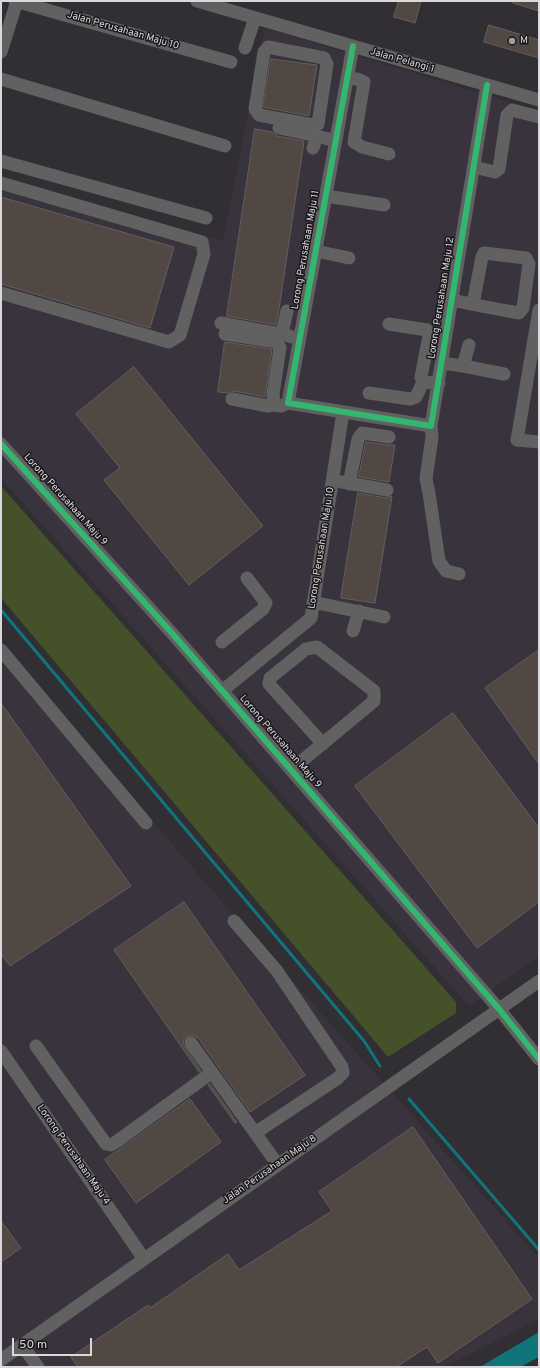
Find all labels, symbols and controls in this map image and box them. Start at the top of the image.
street label: Jalan Perusahaan Maju 10 [66,9,180,53]
place label: M [520,35,528,47]
marker: M [507,36,517,46]
street label: Jalan Pelangi 1 [368,46,436,76]
street label: Lorong Perusahaan Maju 11 [290,189,322,311]
street label: Lorong Perusahaan Maju 12 [426,236,458,360]
street label: Lorong Perusahaan Maju 9 [21,452,109,548]
street label: Lorong Perusahaan Maju 10 [306,486,338,610]
street label: Lorong Perusahaan Maju 9 [236,693,324,791]
street label: Lorong Perusahaan Maju 4 [34,1103,112,1207]
street label: Jalan Perusahaan Maju 8 [221,1133,319,1207]
scale bar [14,1330,94,1356]
text: 50 m [19,1337,47,1353]

